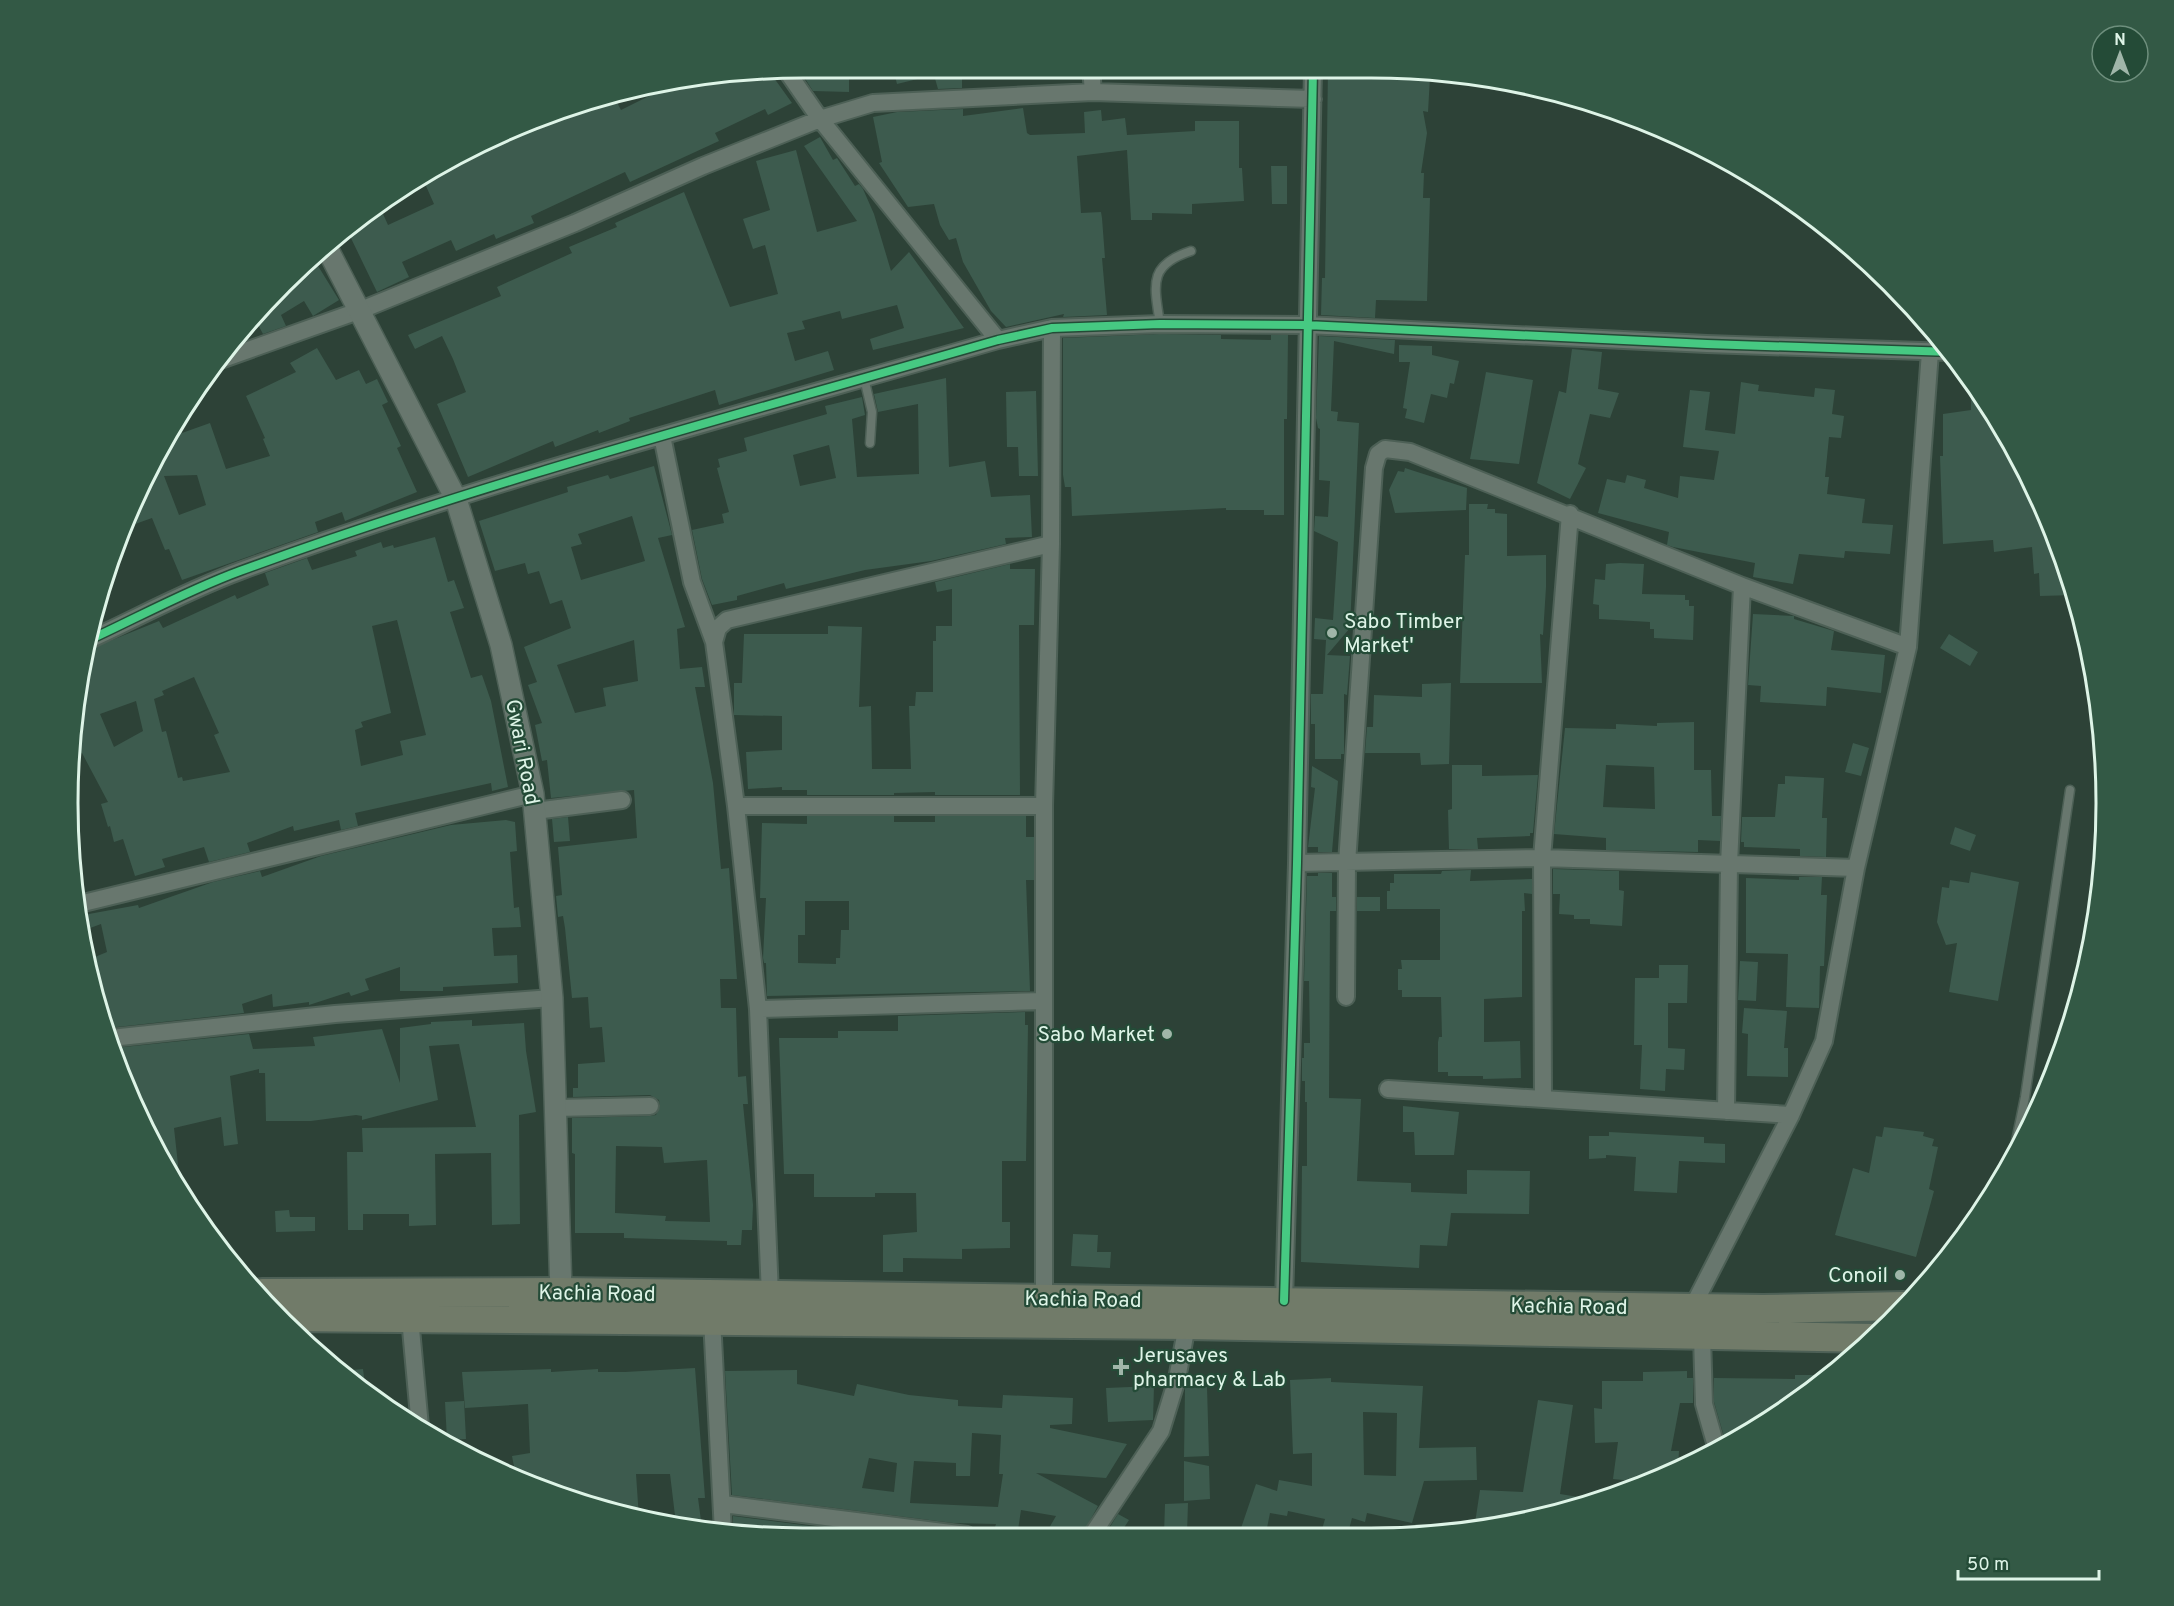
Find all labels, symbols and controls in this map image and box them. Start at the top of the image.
north arrow [2090,24,2150,84]
text: N [2114,31,2126,51]
place label: Sabo Timber Market' [1344,609,1463,660]
marker: Sabo Timber Market' [1325,626,1339,640]
street label: Gwari Road [498,697,545,807]
place label: Sabo Market [1037,1022,1155,1049]
marker: Sabo Market [1160,1027,1174,1041]
place label: Conoil [1828,1263,1888,1290]
marker: Conoil [1893,1268,1907,1282]
street label: Kachia Road [538,1280,656,1309]
street label: Kachia Road [1024,1286,1142,1315]
street label: Kachia Road [1510,1293,1628,1322]
place label: Jerusaves pharmacy & Lab [1133,1343,1286,1394]
marker: Jerusaves pharmacy & Lab [1114,1360,1128,1374]
scale bar [1958,1543,2099,1581]
text: 50 m [1967,1554,2009,1577]

